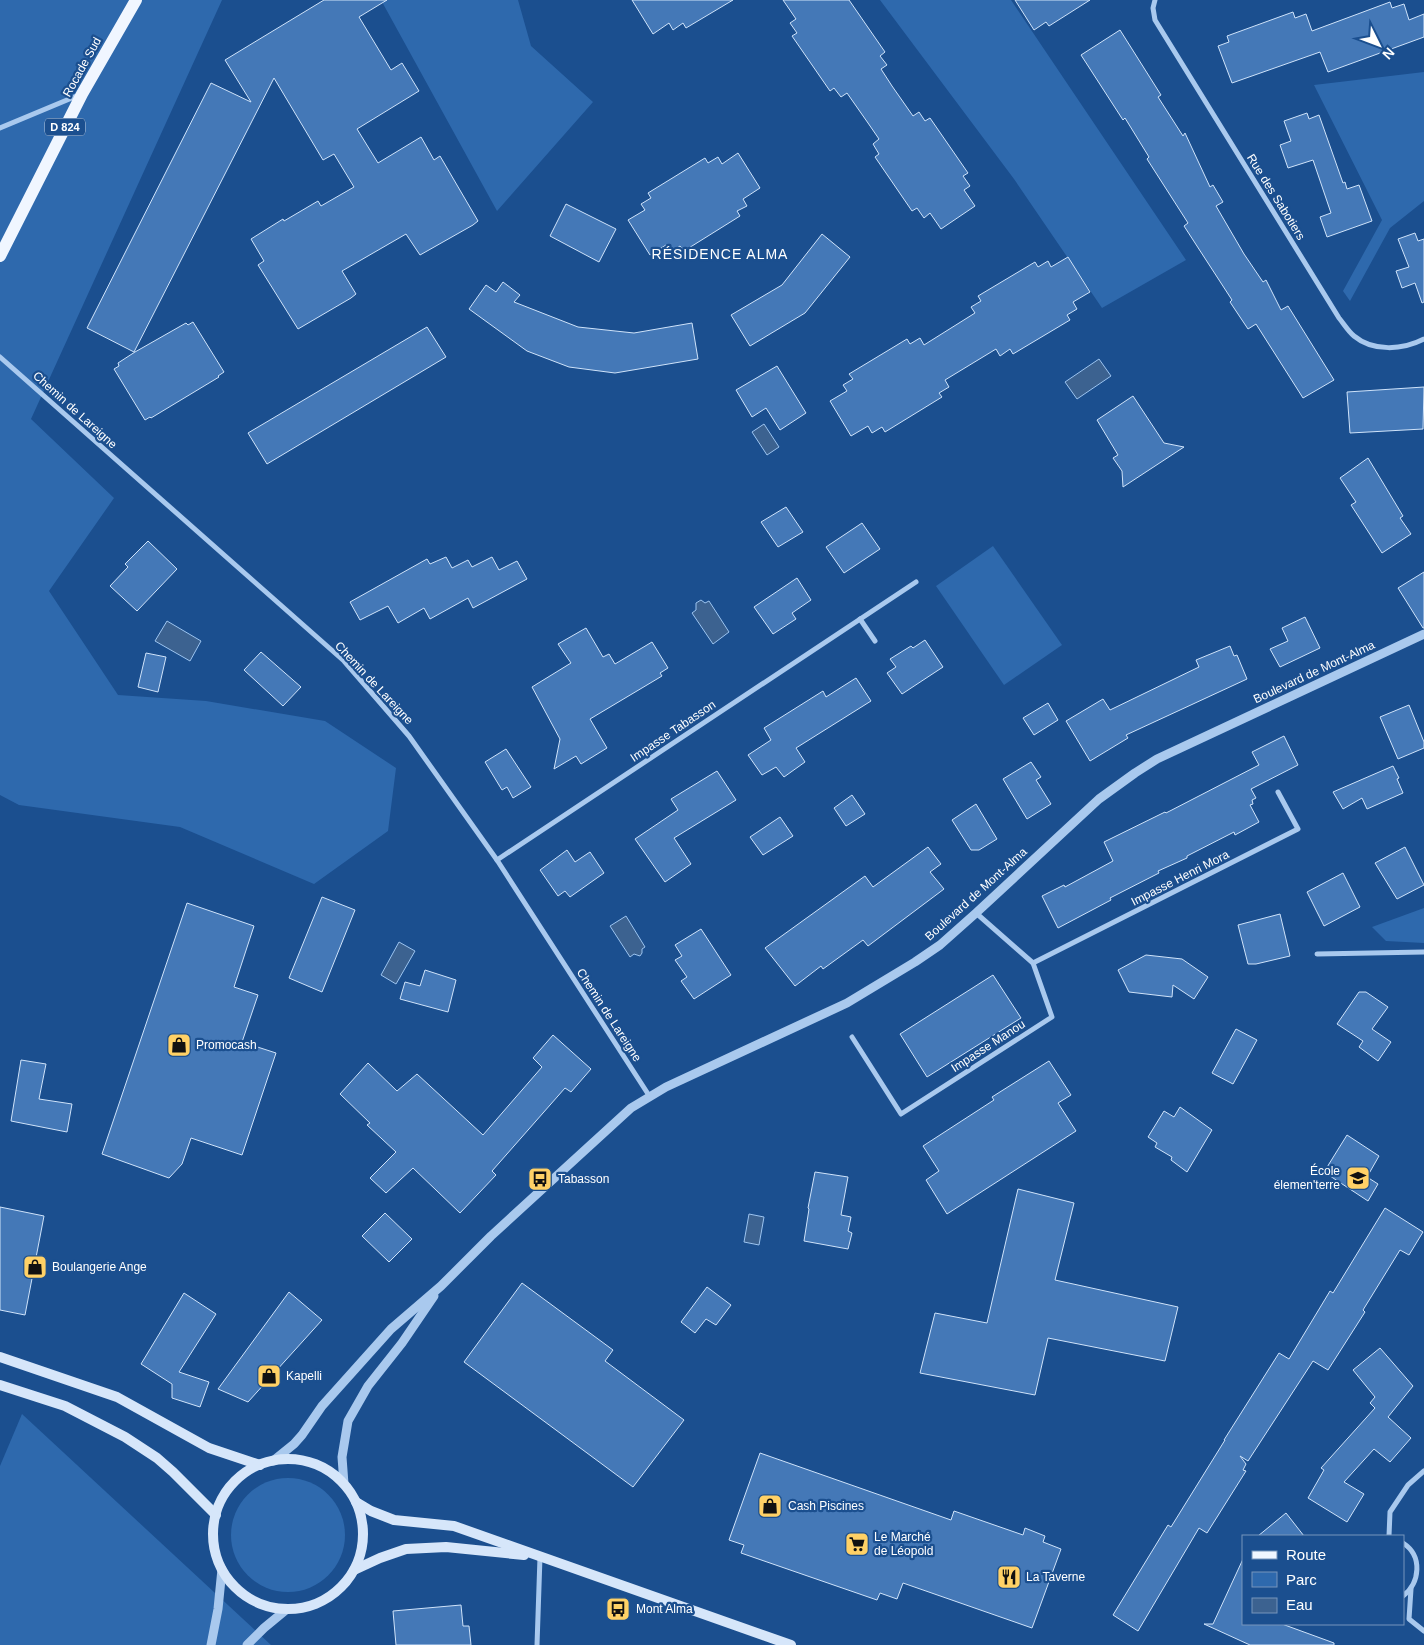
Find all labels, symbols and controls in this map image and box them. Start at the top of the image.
north arrow [1354,20,1404,70]
street label: Rocade Sud [60,35,104,99]
text: N [1379,45,1398,63]
road number: D 824 [45,118,85,136]
street label: Rue des Sabotiers [1244,151,1308,243]
district label: RÉSIDENCE ALMA [652,246,788,262]
street label: Chemin de Lareigne [30,369,120,452]
street label: Boulevard de Mont-Alma [1251,638,1377,706]
street label: Chemin de Lareigne [332,639,416,728]
street label: Impasse Tabasson [628,697,718,765]
street label: Boulevard de Mont-Alma [922,844,1030,943]
street label: Impasse Henri Mora [1129,847,1232,909]
street label: Chemin de Lareigne [574,966,644,1064]
street label: Impasse Manou [948,1017,1028,1075]
shop icon: Promocash [166,1032,192,1058]
place label: Promocash [196,1038,257,1052]
place label: École élemen'terre [1274,1163,1340,1192]
school or university icon: École élemen'terre [1345,1165,1371,1191]
bus stop icon: Tabasson [527,1166,553,1192]
place label: Tabasson [558,1172,609,1186]
shop icon: Boulangerie Ange [22,1254,48,1280]
place label: Boulangerie Ange [52,1260,147,1274]
shop icon: Kapelli [256,1363,282,1389]
place label: Kapelli [286,1369,322,1383]
shop icon: Cash Piscines [757,1493,783,1519]
place label: Cash Piscines [788,1499,864,1513]
place label: Le Marché de Léopold [874,1530,933,1558]
supermarket icon: Le Marché de Léopold [844,1531,870,1557]
legend [1242,1535,1404,1625]
text: Route [1286,1546,1326,1563]
restaurant icon: La Taverne [996,1564,1022,1590]
place label: La Taverne [1026,1570,1085,1584]
text: Parc [1286,1571,1317,1588]
bus stop icon: Mont Alma [605,1596,631,1622]
text: Eau [1286,1596,1313,1613]
place label: Mont Alma [636,1602,693,1616]

